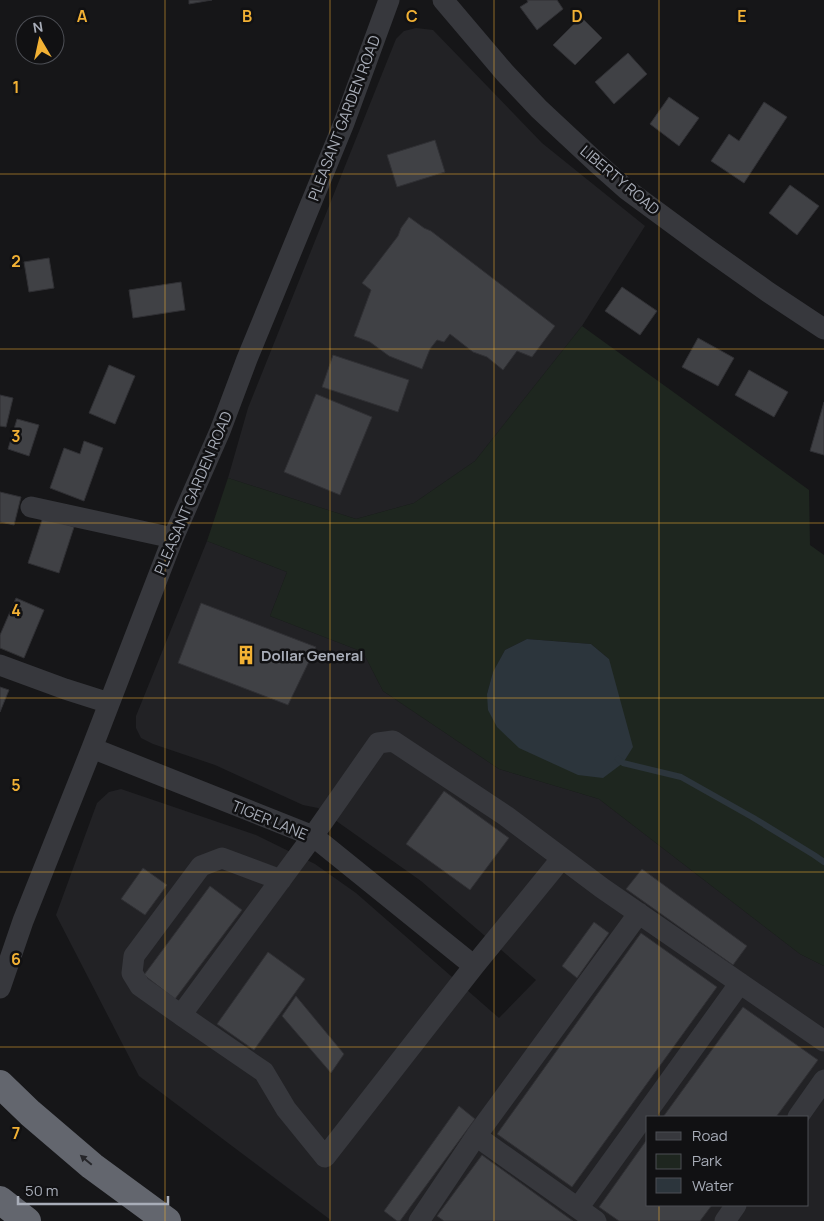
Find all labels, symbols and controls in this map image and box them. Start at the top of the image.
text: A [77,5,88,27]
text: B [242,5,252,27]
text: C [406,5,418,27]
text: D [571,5,583,27]
text: E [737,5,747,27]
north arrow [15,15,65,65]
text: N [31,16,44,37]
street label: PLEASANT GARDEN ROAD [303,32,385,204]
text: 1 [12,76,20,98]
street label: LIBERTY ROAD [576,140,664,220]
text: 2 [11,250,21,272]
street label: PLEASANT GARDEN ROAD [149,408,237,578]
text: 3 [11,425,21,447]
text: 4 [11,599,21,621]
building icon: Dollar General [235,644,257,666]
place label: Dollar General [261,645,364,666]
text: 5 [11,774,21,796]
street label: TIGER LANE [229,795,311,845]
text: 6 [11,948,21,970]
legend [646,1116,809,1206]
text: 7 [12,1122,20,1144]
text: Road [692,1125,728,1146]
text: Park [692,1150,722,1171]
one-way arrow [79,1155,92,1166]
scale bar [18,1174,168,1206]
text: Water [692,1175,734,1196]
text: 50 m [25,1180,59,1201]

